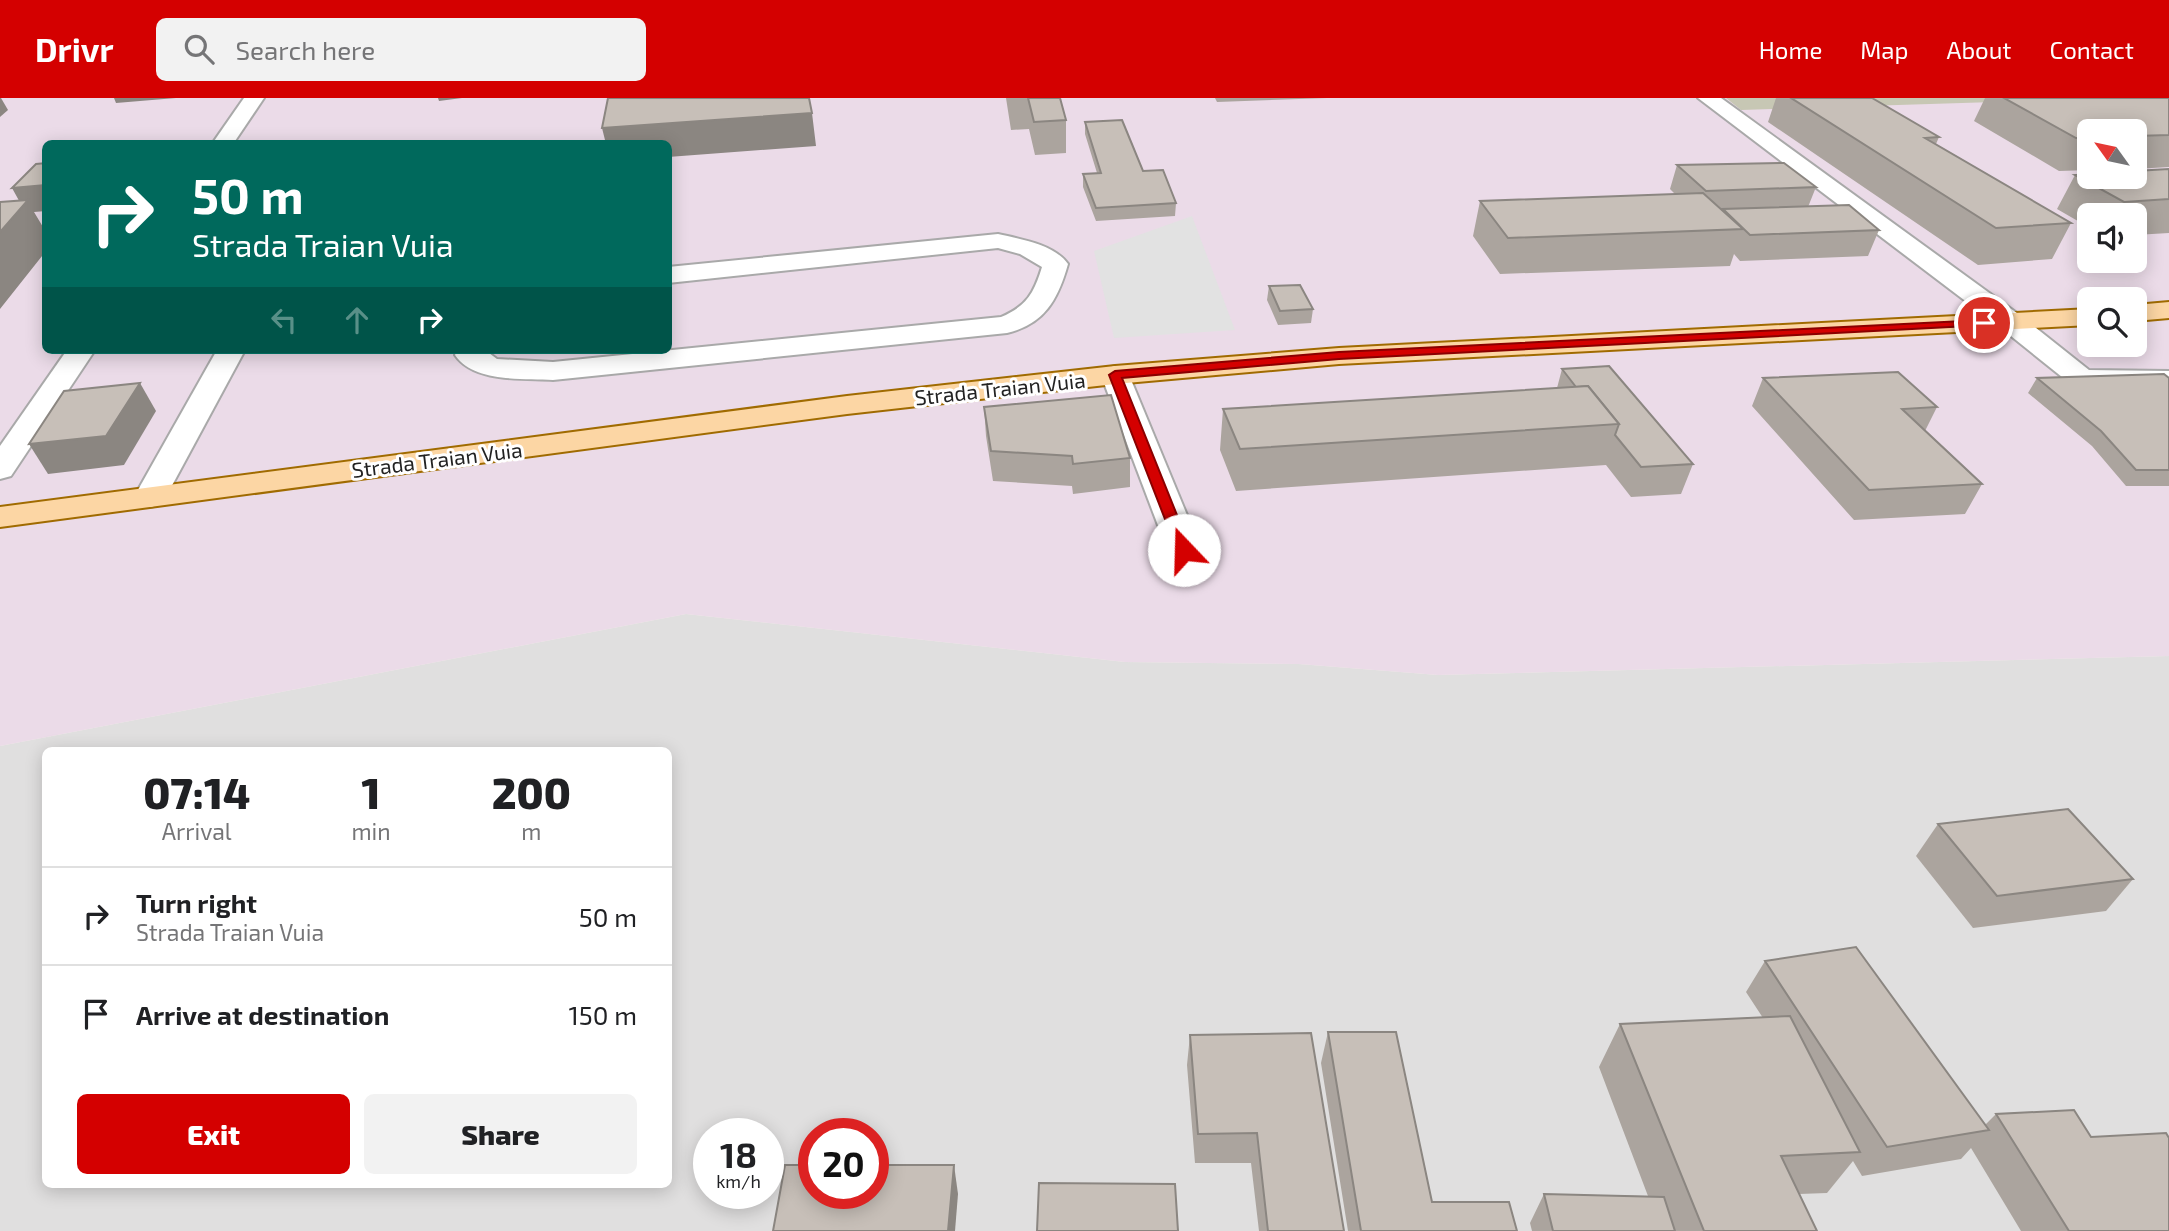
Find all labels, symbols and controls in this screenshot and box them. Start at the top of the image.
search box [156,18,646,81]
text: Drivr [35,29,114,69]
icon: search [180,30,218,68]
text: Search here [236,34,375,65]
text: Home [1759,35,1822,64]
text: Map [1860,35,1908,64]
text: About [1946,35,2012,64]
text: Contact [2050,35,2134,64]
north arrow [2077,119,2147,189]
map controls [2077,119,2147,357]
text: 50 m [192,165,304,224]
icon: right [77,168,168,259]
button: sound [2077,203,2147,273]
text: Strada Traian Vuia [192,225,454,263]
button: search [2077,287,2147,357]
pin [1954,293,2014,353]
icon: left [265,301,303,339]
icon: ahead [338,301,376,339]
icon: right [411,301,449,339]
icon: arrive [1965,304,2003,342]
street label: Strada Traian Vuia [913,367,1087,409]
street label: Strada Traian Vuia [350,436,524,482]
position arrow [1147,513,1221,587]
text: 07:14 [143,767,250,817]
text: 1 [362,767,380,817]
text: 200 [492,767,571,817]
text: Arrival [162,817,232,845]
text: min [351,817,391,845]
text: m [521,817,541,845]
text: Turn right [136,887,257,918]
icon: right [77,897,115,935]
text: 50 m [579,901,637,932]
text: Strada Traian Vuia [136,918,324,946]
icon: arrive [77,995,115,1033]
text: Arrive at destination [136,999,389,1030]
text: 150 m [568,999,637,1030]
button: Exit [77,1094,350,1174]
button: Share [364,1094,637,1174]
speed limit sign: 20 [798,1118,889,1209]
text: 18 [720,1133,757,1175]
text: km/h [716,1170,761,1192]

